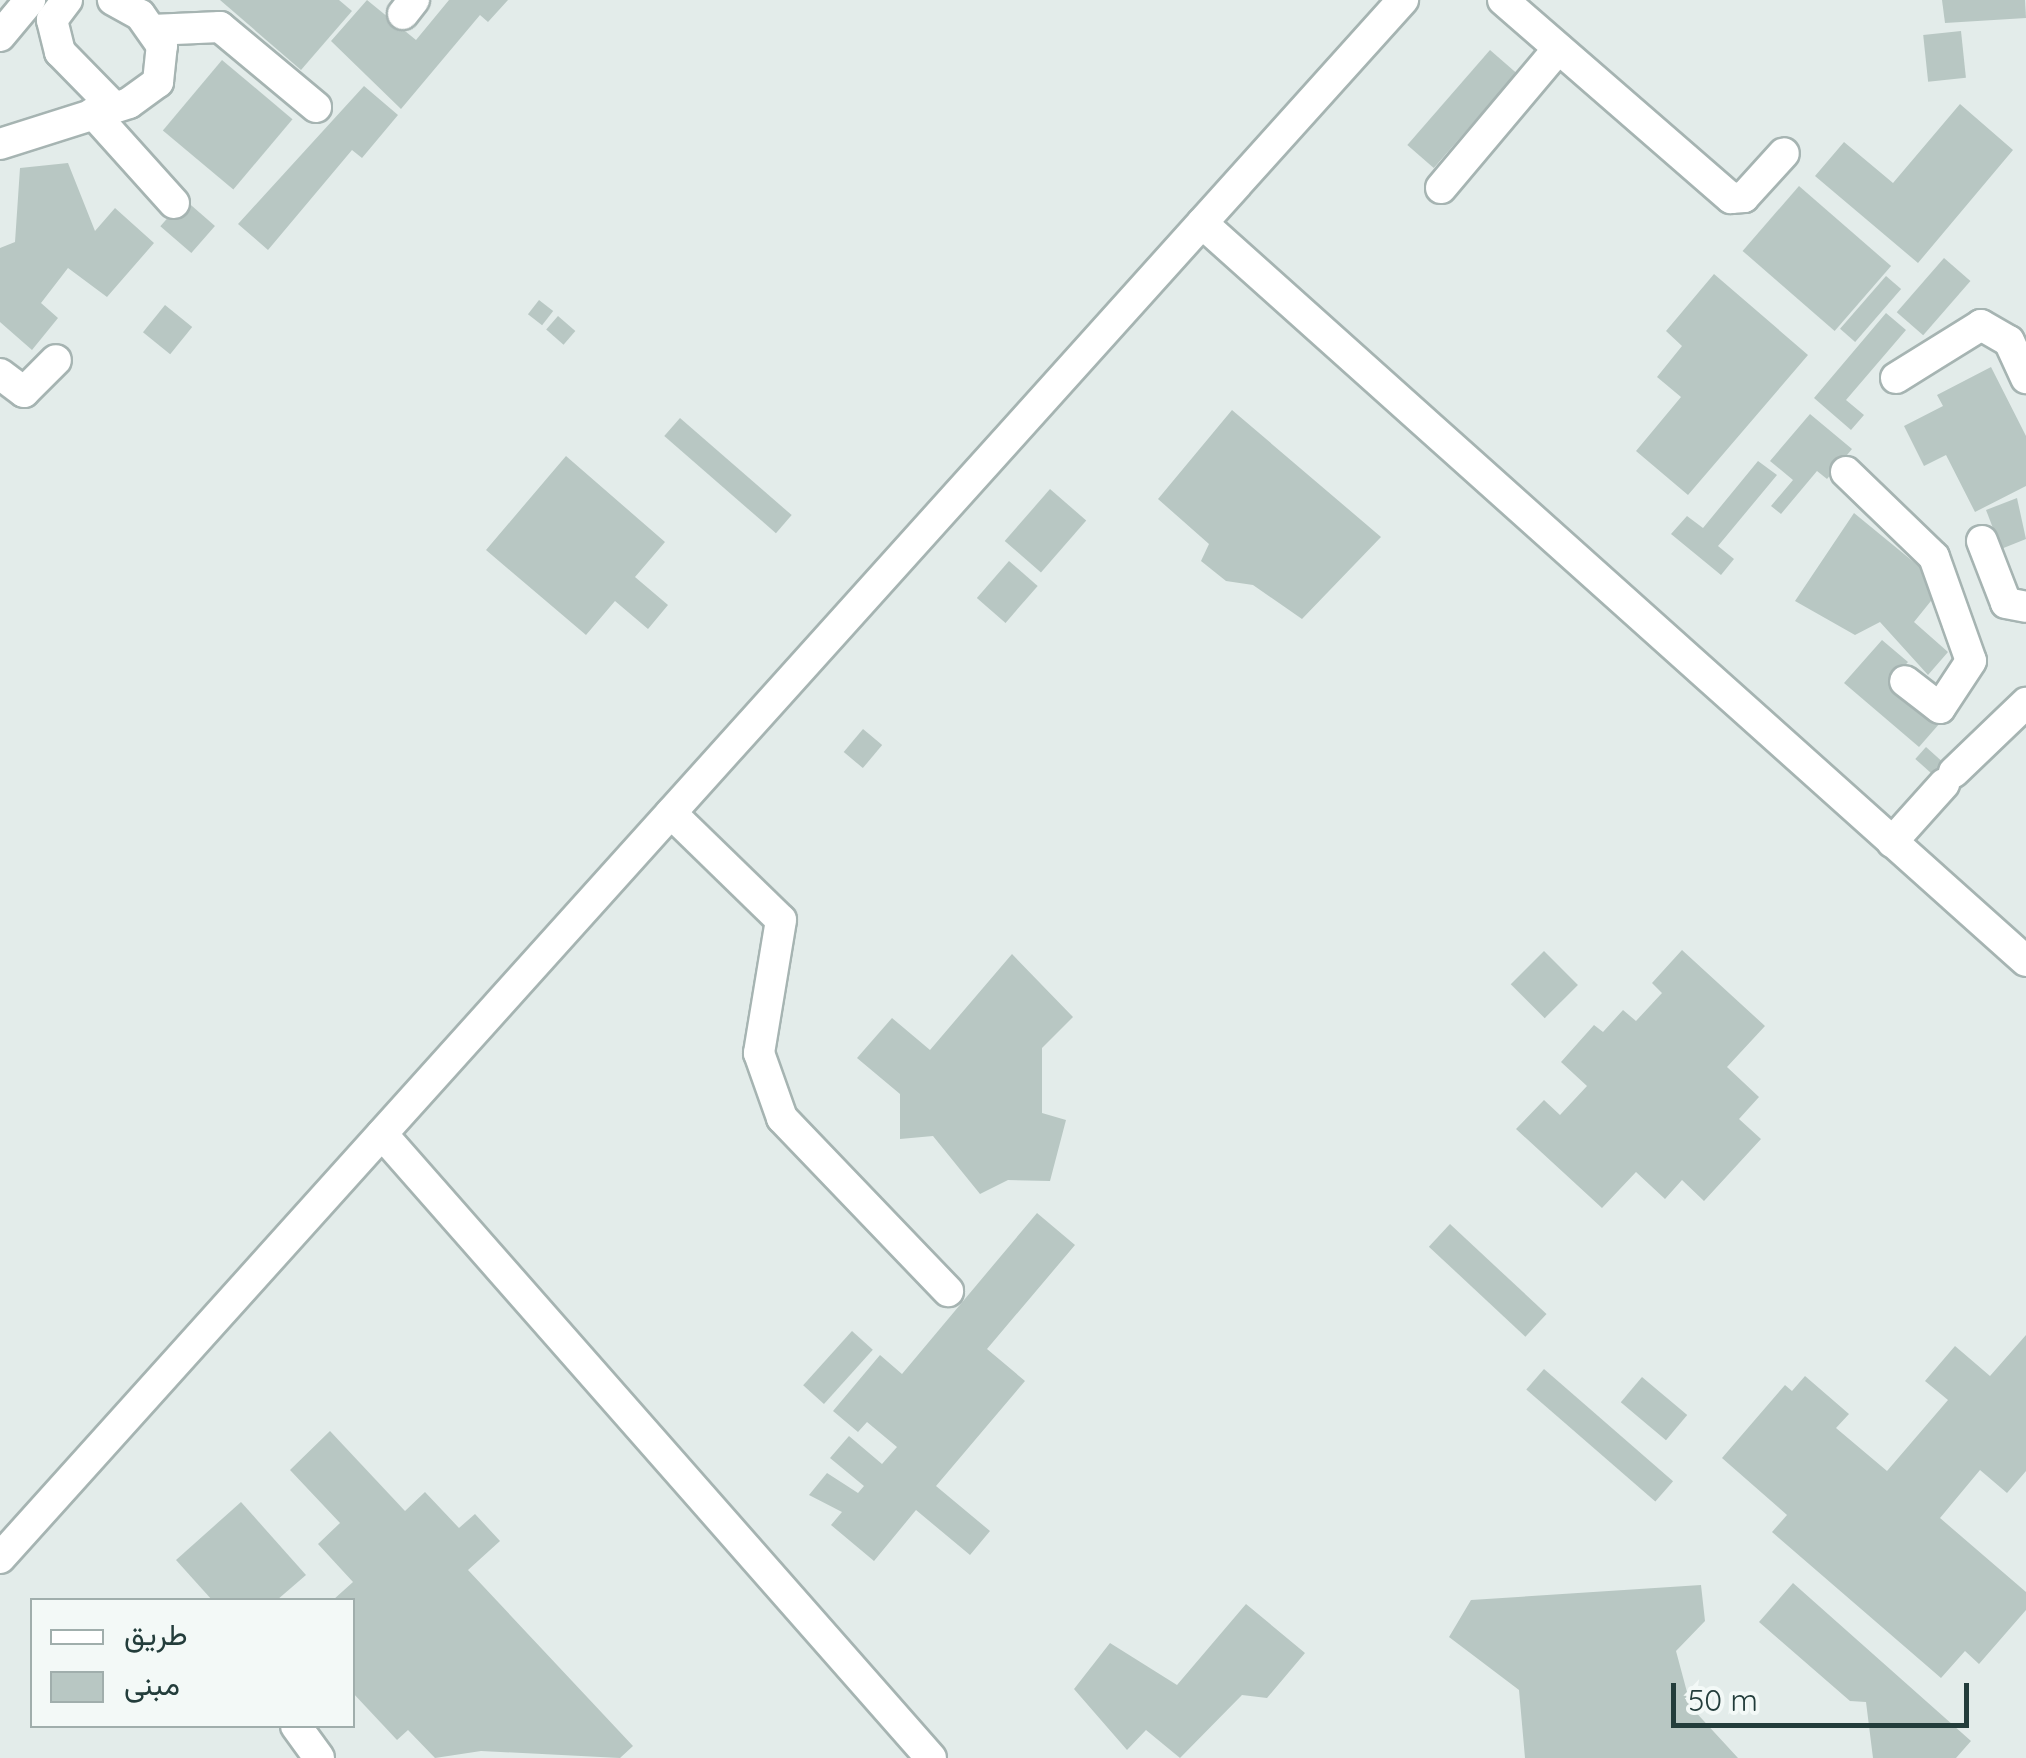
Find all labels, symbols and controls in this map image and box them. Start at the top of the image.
legend [30,1598,355,1728]
text: طريق [124,1615,188,1653]
scale bar [1676,1663,1974,1725]
text: مبنى [124,1665,180,1703]
text: 50 m [1688,1681,1758,1719]

